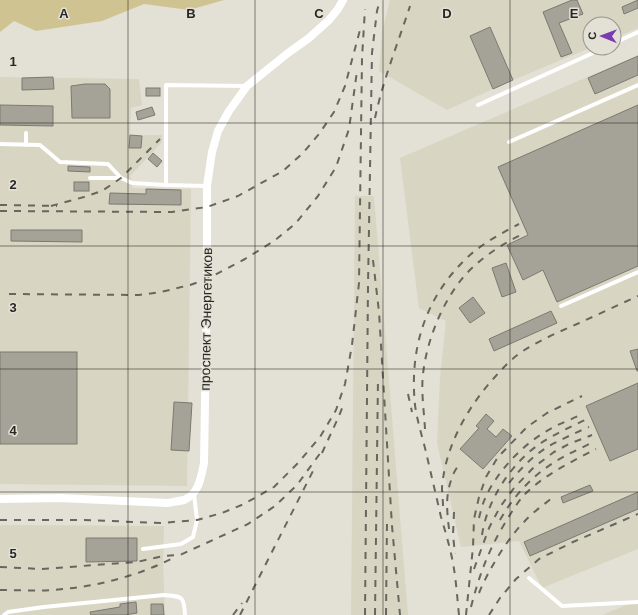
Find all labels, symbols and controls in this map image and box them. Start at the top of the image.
text: A [59,6,69,21]
text: B [186,6,196,21]
text: C [314,6,324,21]
text: D [442,6,452,21]
text: E [570,6,579,21]
north arrow [582,16,622,56]
text: С [586,32,598,40]
text: 1 [9,54,17,69]
text: 2 [9,177,17,192]
street label: проспект Энергетиков [197,247,215,391]
text: 3 [9,300,17,315]
text: 4 [9,423,17,438]
text: 5 [9,546,17,561]

